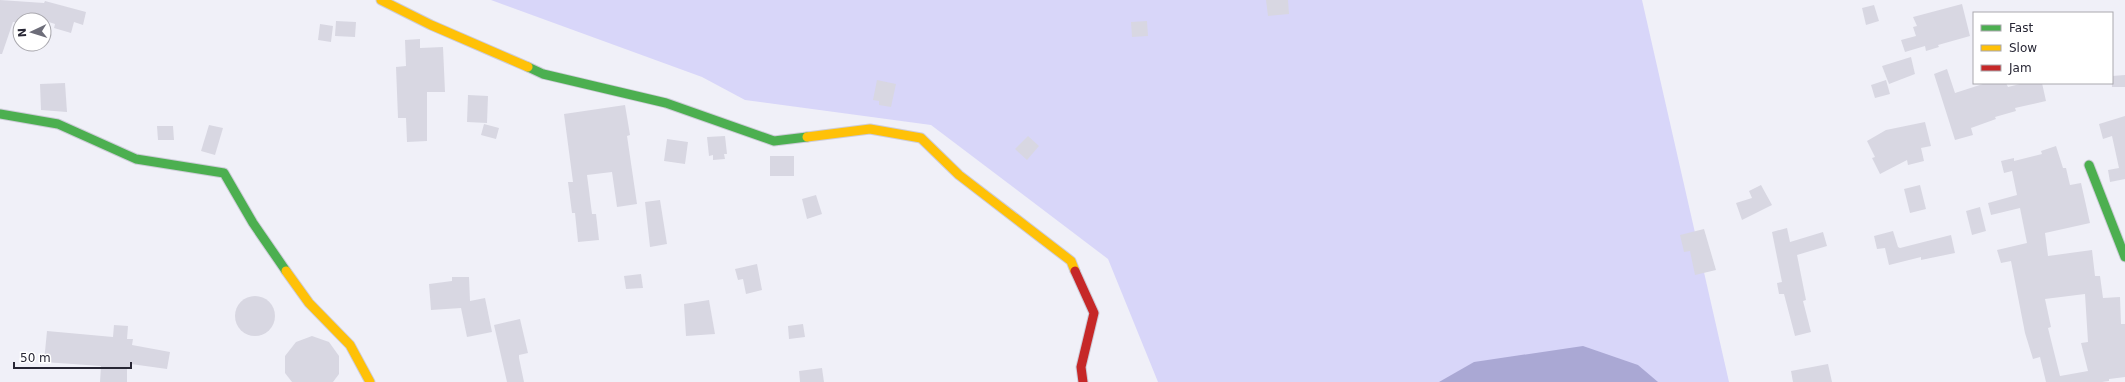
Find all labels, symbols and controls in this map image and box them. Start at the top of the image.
north arrow [12,12,52,52]
legend [1973,12,2113,84]
text: Fast [2009,21,2033,35]
text: N [16,28,29,38]
text: Slow [2009,41,2037,55]
text: Jam [2008,61,2032,75]
scale bar [14,344,131,370]
text: 50 m [20,351,51,365]

